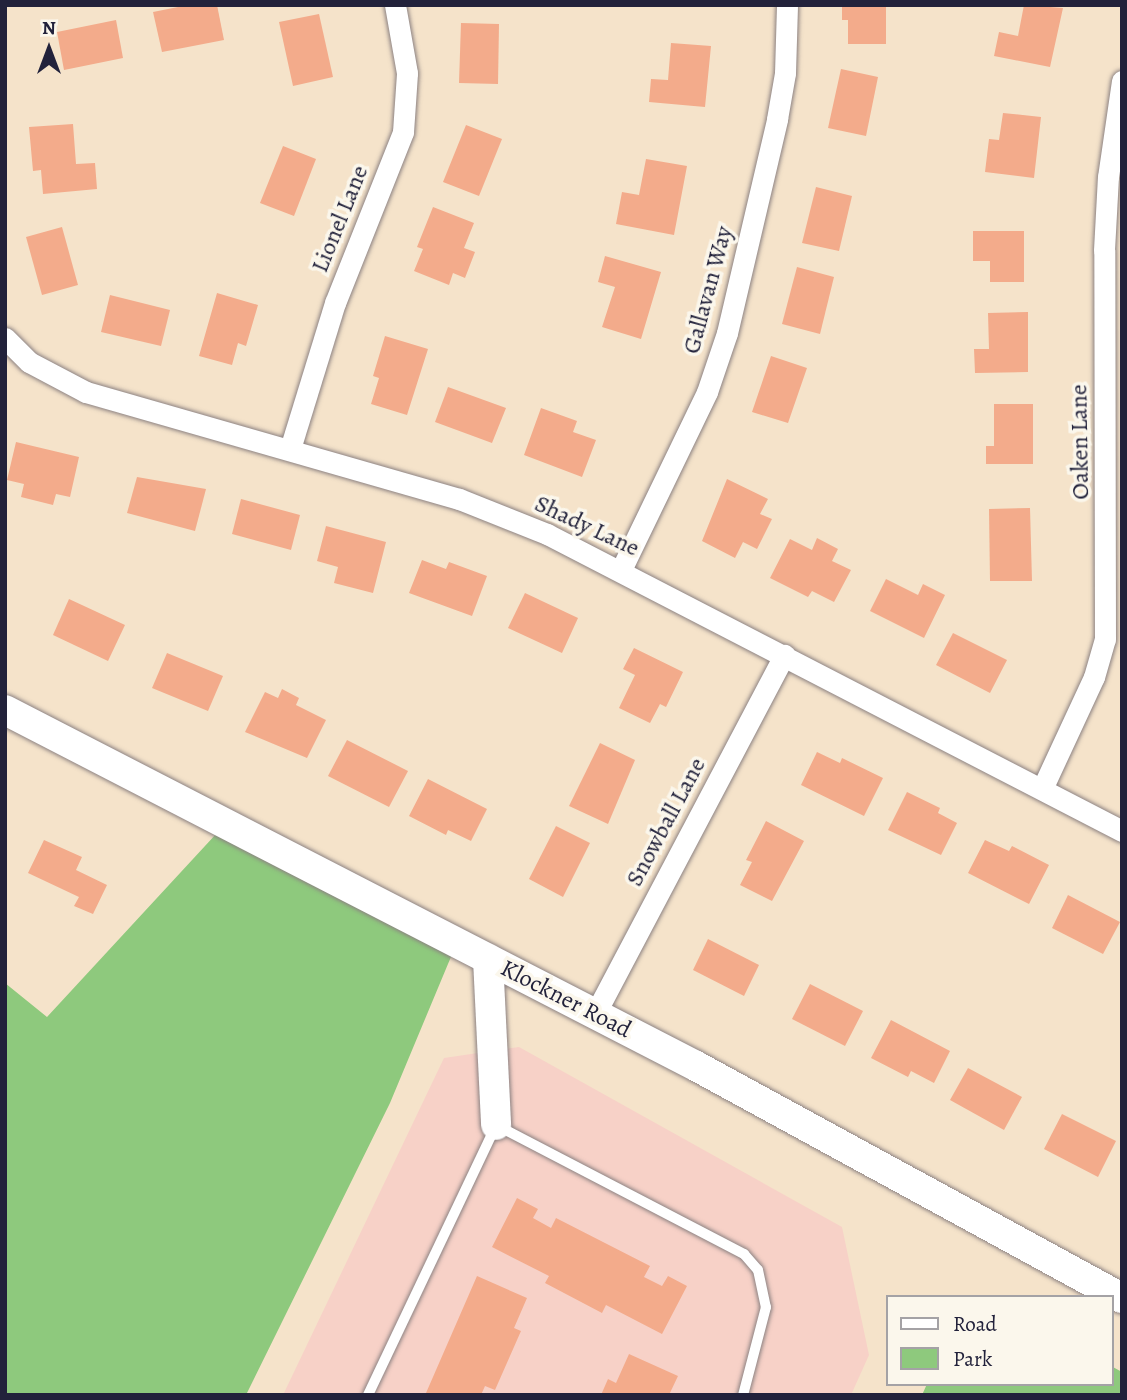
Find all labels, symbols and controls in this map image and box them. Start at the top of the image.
north arrow [14,14,84,84]
text: N [42,15,56,41]
street label: Lionel Lane [306,161,374,277]
street label: Gallavan Way [677,223,739,357]
street label: Oaken Lane [1065,384,1095,500]
street label: Shady Lane [530,489,644,563]
street label: Snowball Lane [620,753,712,891]
street label: Klockner Road [496,954,636,1044]
legend [886,1295,1113,1386]
text: Road [953,1310,997,1338]
text: Park [953,1345,992,1373]

